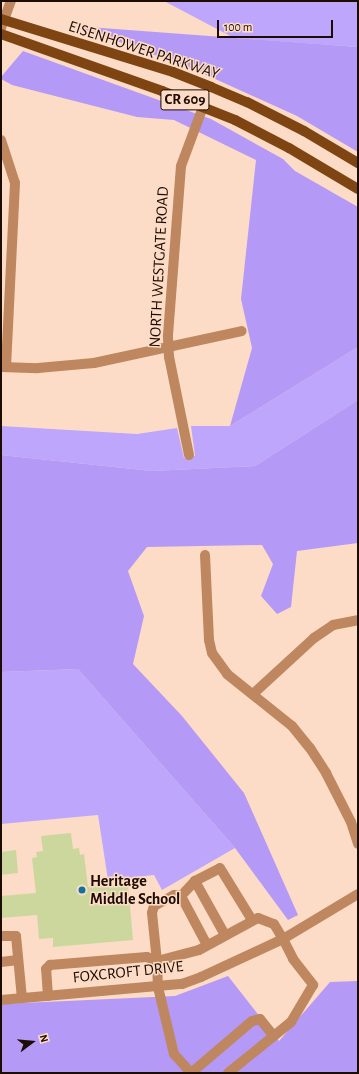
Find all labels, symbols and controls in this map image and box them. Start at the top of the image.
scale bar [219,12,335,38]
street label: EISENHOWER PARKWAY [66,17,222,83]
text: 100 m [224,21,252,33]
road number: CR 609 [160,87,210,113]
street label: NORTH WESTGATE ROAD [145,186,173,348]
place label: Heritage Middle School [90,871,180,909]
marker: Heritage Middle School [77,885,87,895]
street label: FOXCROFT DRIVE [72,957,184,987]
north arrow [12,1022,52,1062]
text: N [38,1033,50,1044]

